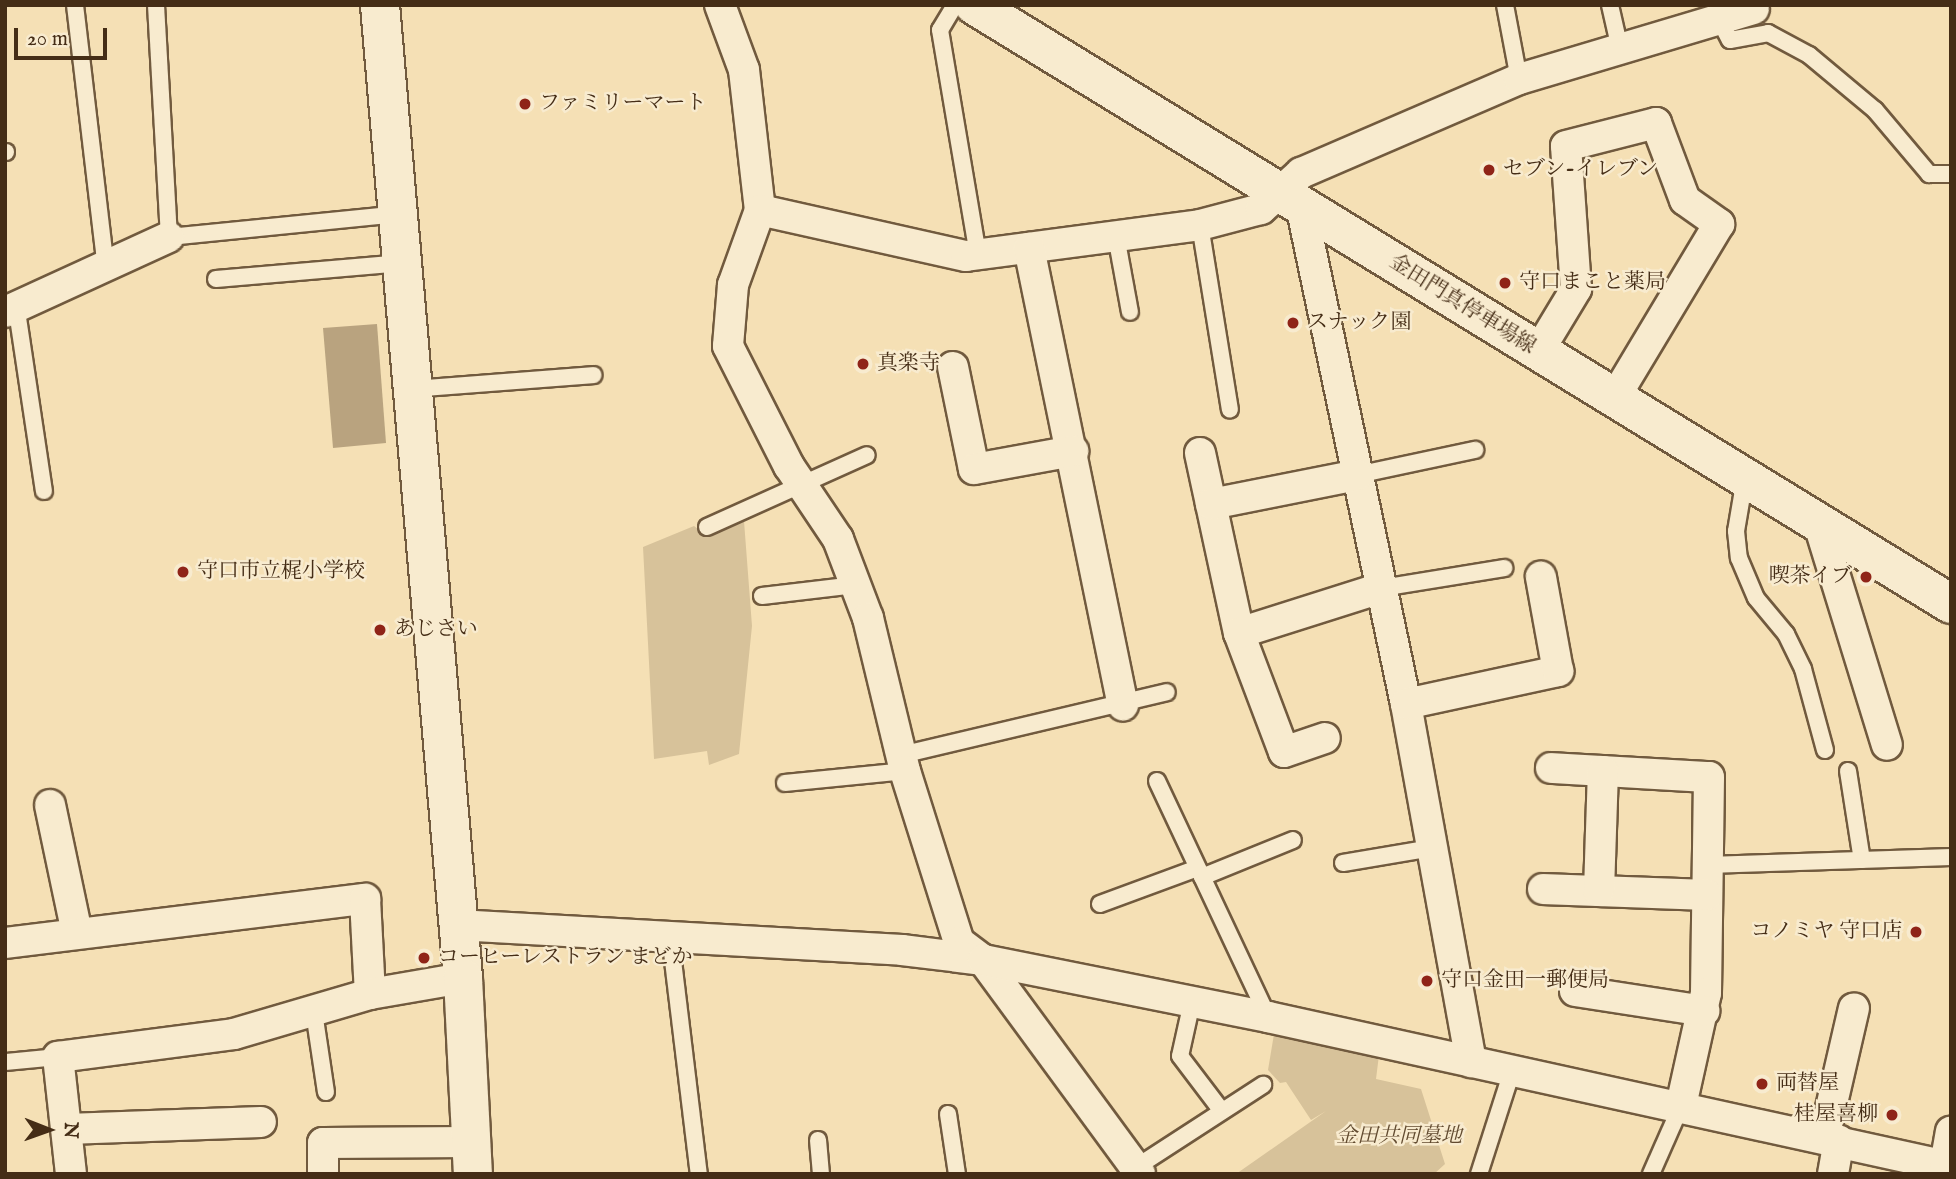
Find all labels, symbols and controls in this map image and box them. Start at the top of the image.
scale bar [18,14,110,58]
text: 20 m [27,26,68,53]
place label: ファミリーマート [539,91,707,117]
marker: ファミリーマート [517,96,533,112]
place label: セブン-イレブン [1503,157,1660,183]
marker: セブン-イレブン [1481,162,1497,178]
street label: 金田門真停車場線 [1384,250,1540,360]
place label: 守口まこと薬局 [1519,270,1666,296]
marker: 守口まこと薬局 [1497,275,1513,291]
place label: スナック園 [1307,310,1412,336]
marker: スナック園 [1285,315,1301,331]
place label: 真楽寺 [877,351,940,377]
marker: 真楽寺 [855,356,871,372]
place label: 守口市立梶小学校 [197,559,365,585]
marker: 守口市立梶小学校 [175,564,191,580]
place label: 喫茶イブ [1768,564,1852,590]
marker: 喫茶イブ [1858,569,1874,585]
place label: あじさい [394,617,478,643]
marker: あじさい [372,622,388,638]
place label: コノミヤ 守口店 [1750,919,1902,945]
marker: コノミヤ 守口店 [1908,924,1924,940]
place label: コーヒーレストラン まどか [438,945,694,971]
marker: コーヒーレストラン まどか [416,950,432,966]
place label: 守口金田一郵便局 [1441,968,1609,994]
marker: 守口金田一郵便局 [1419,973,1435,989]
place label: 両替屋 [1776,1071,1839,1097]
marker: 両替屋 [1754,1076,1770,1092]
north arrow [14,1095,84,1165]
place label: 桂屋喜柳 [1794,1102,1878,1128]
marker: 桂屋喜柳 [1884,1107,1900,1123]
text: N [58,1122,82,1139]
park label: 金田共同墓地 [1336,1124,1462,1150]

